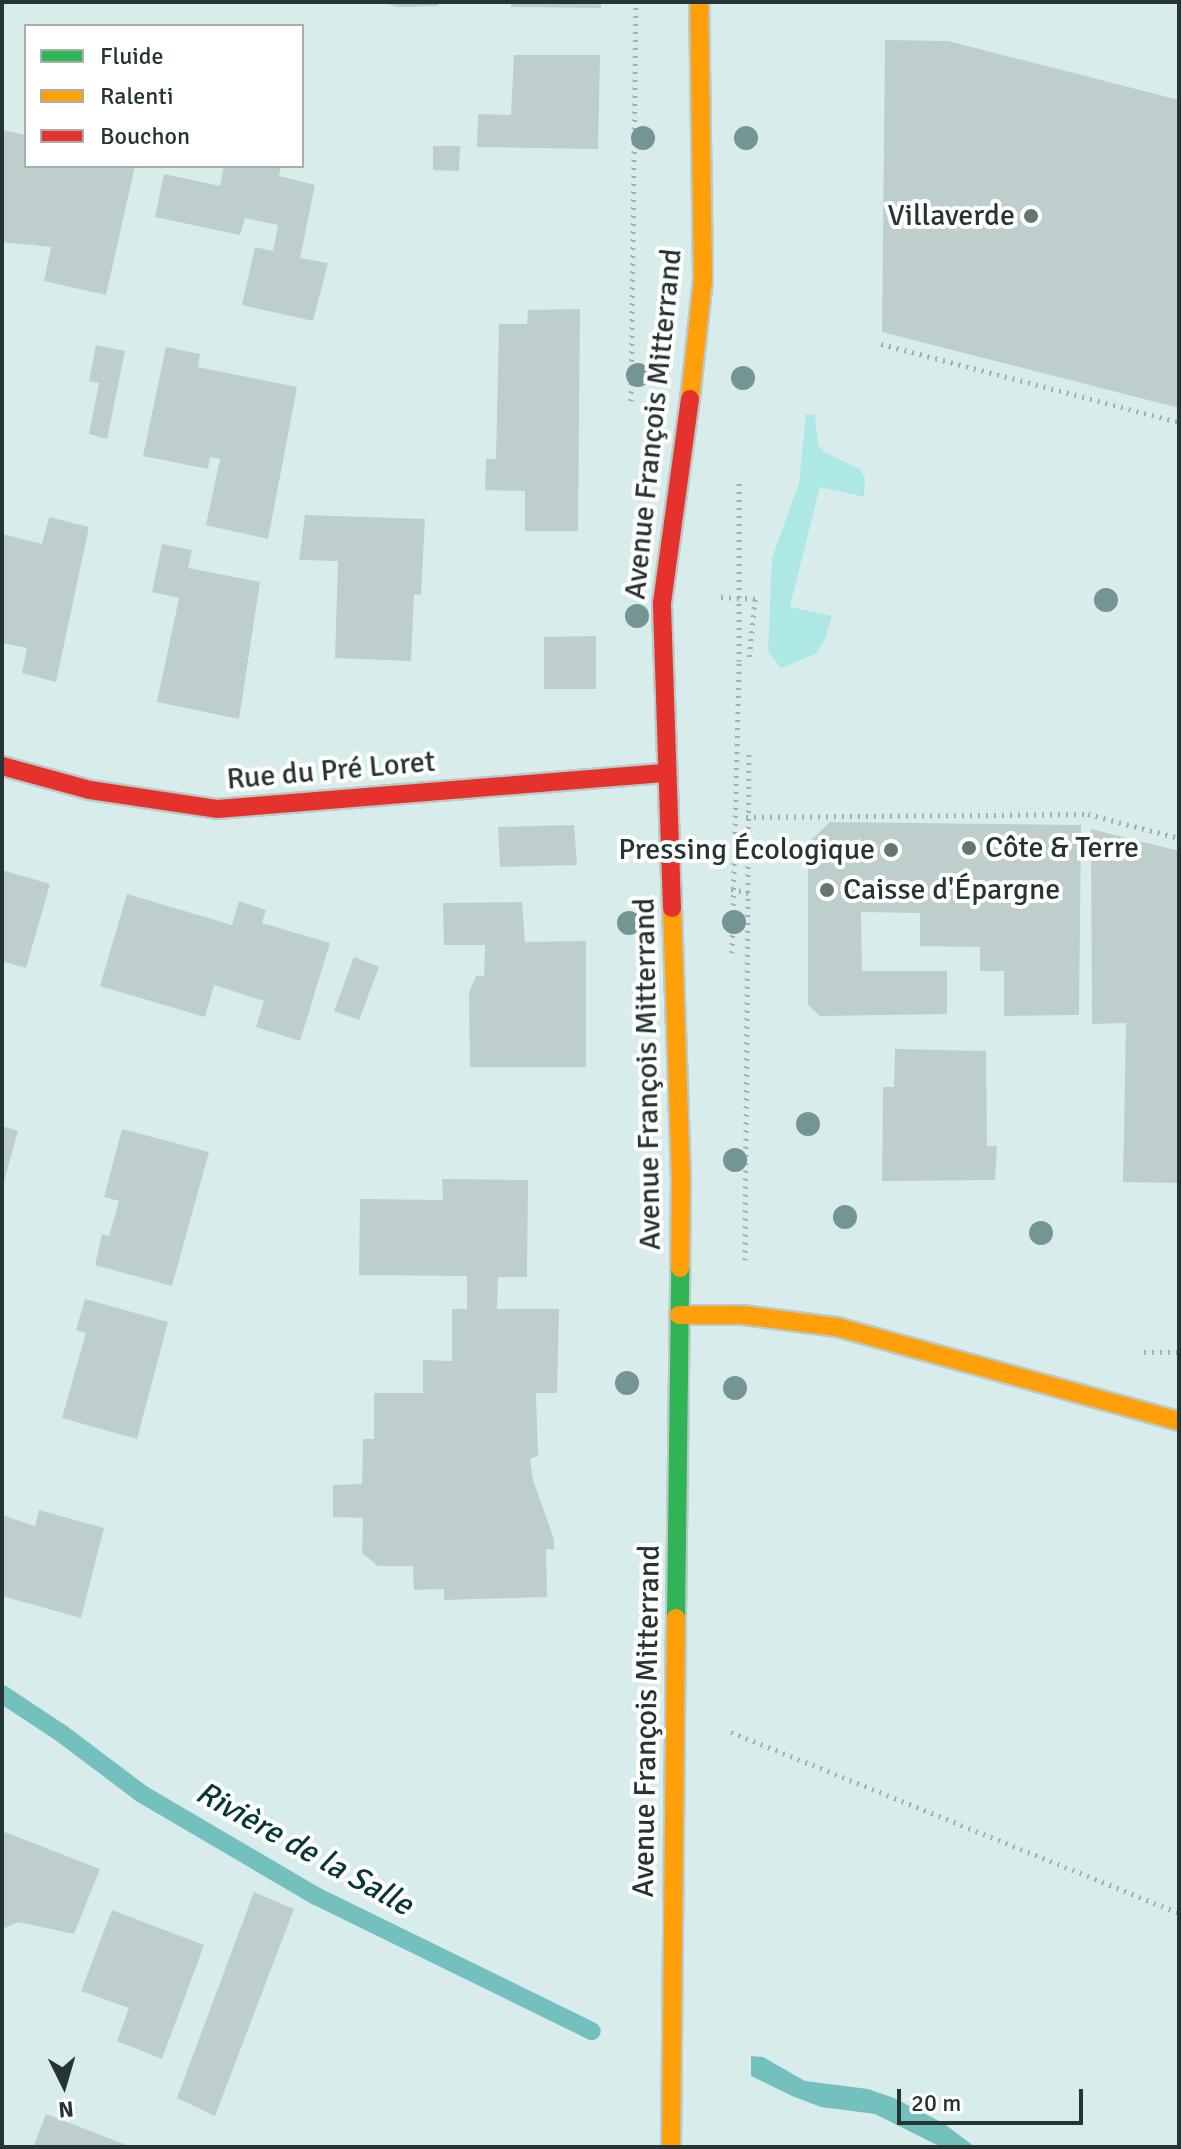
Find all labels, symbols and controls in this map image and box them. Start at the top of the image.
legend [24,24,304,168]
text: Fluide [100,41,164,71]
text: Ralenti [100,81,173,111]
text: Bouchon [100,121,190,151]
place label: Villaverde [888,198,1015,234]
marker: Villaverde [1022,207,1040,225]
street label: Avenue François Mitterrand [618,247,690,601]
street label: Rue du Pré Loret [225,744,437,798]
place label: Côte & Terre [985,830,1139,866]
place label: Pressing Écologique [618,832,875,868]
marker: Côte & Terre [960,839,978,857]
marker: Pressing Écologique [882,841,900,859]
place label: Caisse d'Épargne [843,872,1060,908]
marker: Caisse d'Épargne [818,881,836,899]
street label: Avenue François Mitterrand [627,897,669,1251]
street label: Avenue François Mitterrand [626,1544,668,1898]
water label: Rivière de la Salle [189,1774,419,1924]
north arrow [24,2045,104,2125]
scale bar [901,2073,1087,2123]
text: 20 m [911,2088,961,2118]
text: N [57,2095,75,2124]

